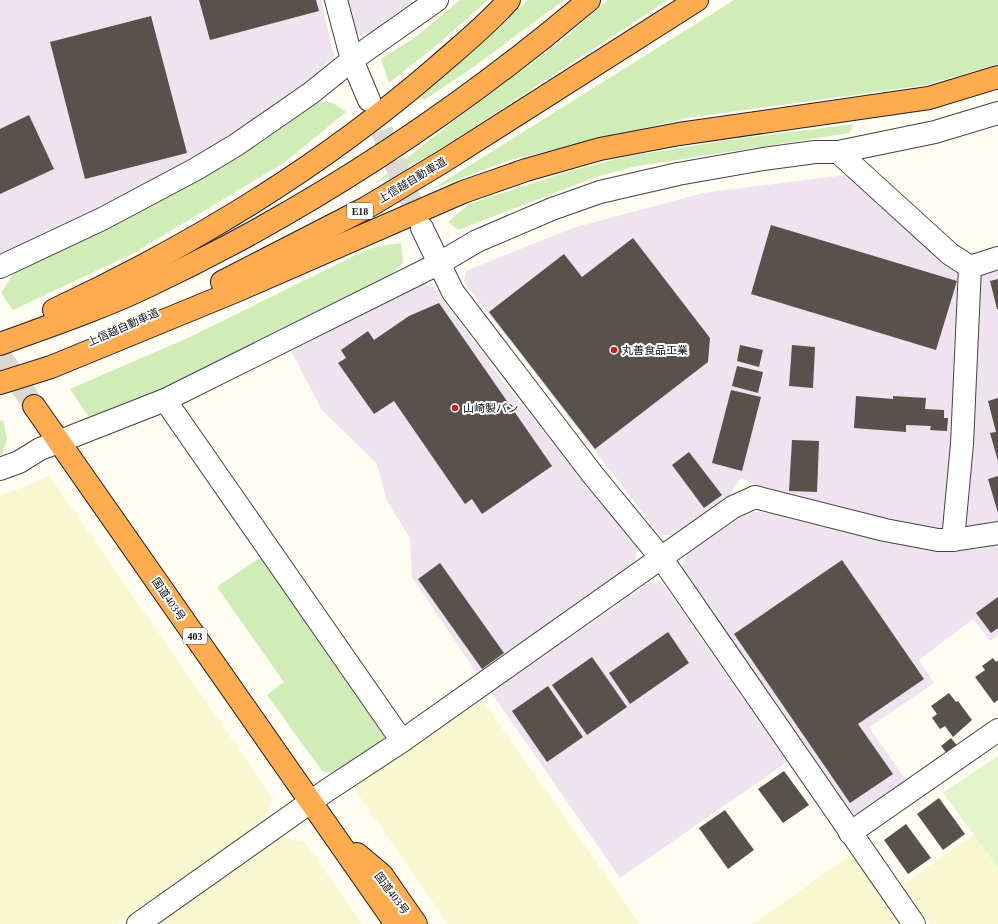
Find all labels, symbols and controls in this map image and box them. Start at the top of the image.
street label: 上信越自動車道 [376,155,448,205]
road number: E18 [347,203,373,219]
street label: 上信越自動車道 [85,306,161,348]
place label: 丸善食品工業 [622,344,688,356]
marker: 丸善食品工業 [609,345,619,355]
place label: 山崎製パン [463,402,519,414]
marker: 山崎製パン [450,403,460,413]
street label: 国道403号 [150,575,188,623]
road number: 403 [183,628,207,644]
street label: 国道403号 [372,870,412,916]

